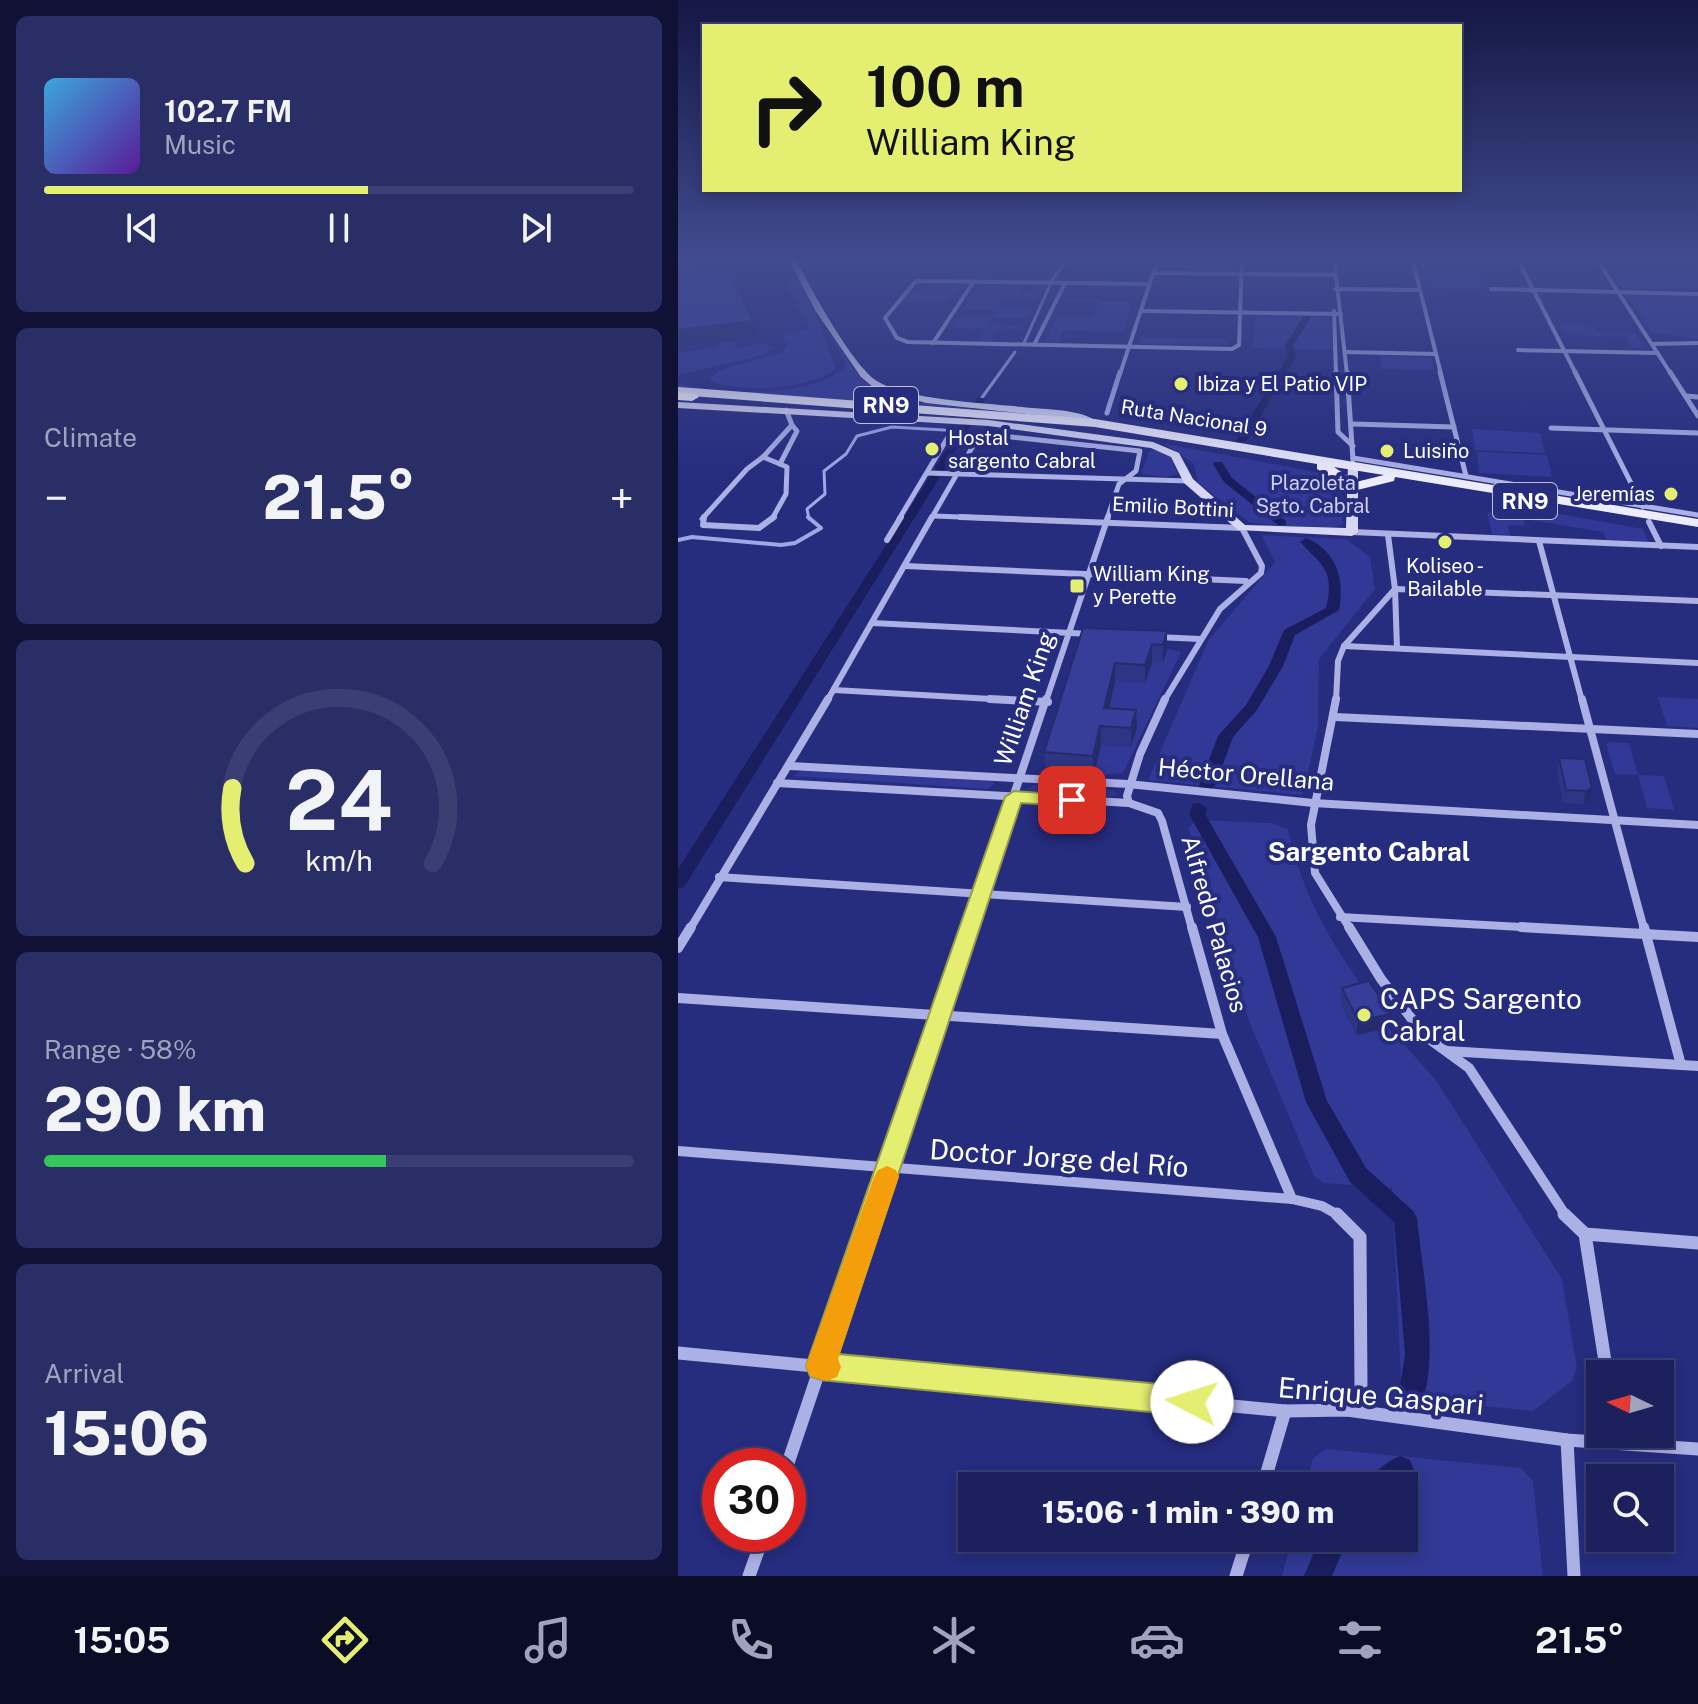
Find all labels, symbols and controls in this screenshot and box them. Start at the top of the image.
text: 100 m [866,54,1025,120]
icon: right [734,56,838,160]
text: 102.7 FM [164,93,292,129]
text: William King [866,121,1076,163]
text: Music [164,129,236,160]
icon: previous [120,206,164,250]
icon: pause [317,206,361,250]
icon: next [514,206,558,250]
place label: Ibiza y El Patio VIP [1197,372,1367,396]
marker: Ibiza y El Patio VIP [1172,375,1190,393]
road number: RN9 [854,387,918,423]
street label: Ruta Nacional 9 [1119,395,1269,441]
text: Climate [44,422,137,453]
place label: Hostal sargento Cabral [948,426,1096,473]
place label: Luisiño [1403,439,1469,463]
marker: Hostal sargento Cabral [923,440,941,458]
marker: Luisiño [1378,442,1396,460]
text: 21.5° [263,462,416,533]
park label: Plazoleta Sgto. Cabral [1256,471,1370,518]
text: − [44,472,68,524]
text: + [610,472,634,524]
place label: Jeremías [1574,482,1655,506]
road number: RN9 [1493,483,1557,519]
marker: Jeremías [1662,485,1680,503]
street label: Emilio Bottini [1111,492,1235,522]
marker: Koliseo - Bailable [1436,533,1454,551]
place label: Koliseo - Bailable [1406,554,1484,601]
place label: William King y Perette [1093,562,1210,609]
marker: William King y Perette [1068,577,1086,595]
street label: William King [988,628,1060,769]
text: 24 [285,751,393,849]
street label: Héctor Orellana [1157,752,1335,796]
pin [1038,766,1106,834]
icon: arrive [1050,778,1094,822]
street label: Alfredo Palacios [1176,832,1254,1015]
district label: Sargento Cabral [1268,836,1470,867]
text: km/h [305,844,373,877]
place label: CAPS Sargento Cabral [1380,982,1582,1047]
marker: CAPS Sargento Cabral [1355,1006,1373,1024]
text: Range · 58% [44,1034,196,1065]
text: 290 km [44,1074,266,1145]
street label: Doctor Jorge del Río [928,1132,1190,1183]
text: Arrival [44,1358,124,1389]
position arrow [1150,1360,1234,1444]
north arrow [1586,1360,1674,1448]
map controls [1586,1360,1674,1552]
street label: Enrique Gaspari [1277,1370,1485,1421]
text: 15:06 [44,1398,209,1469]
speed limit sign: 30 [702,1448,806,1552]
button: search [1586,1464,1674,1552]
text: 15:06 · 1 min · 390 m [1042,1494,1334,1530]
icon: directions [317,1612,373,1668]
icon: music [520,1612,576,1668]
icon: phone [723,1612,779,1668]
icon: climate [926,1612,982,1668]
icon: car [1129,1612,1185,1668]
icon: filters [1332,1612,1388,1668]
text: 15:05 [73,1619,170,1661]
text: 21.5° [1535,1619,1624,1661]

